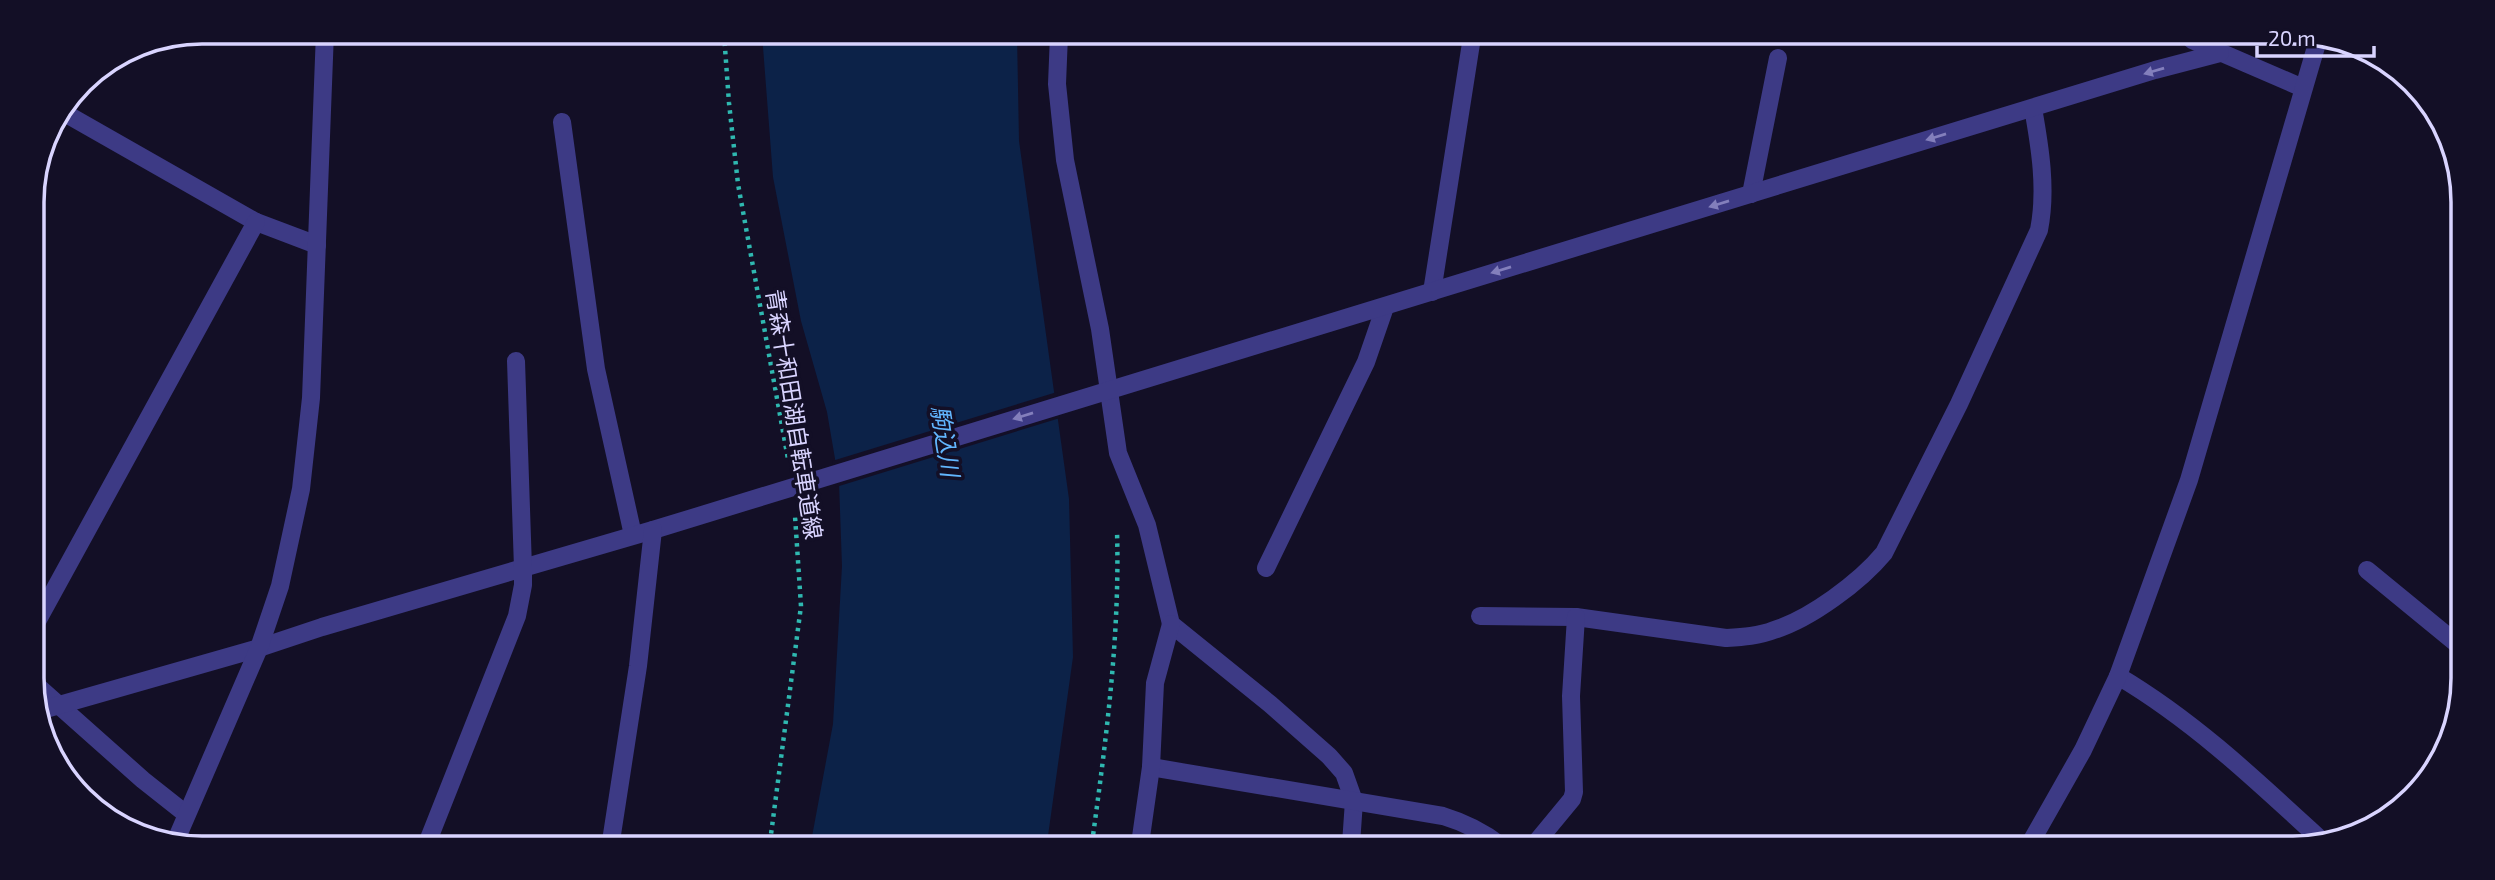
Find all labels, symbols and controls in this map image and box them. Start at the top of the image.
scale bar [2257,14,2374,58]
text: 20 m [2268,25,2316,50]
one-way arrow [2143,66,2165,77]
one-way arrow [1926,133,1947,143]
one-way arrow [1708,199,1729,209]
one-way arrow [1491,266,1512,276]
street label: 青森十和田湖自転車道線 [761,287,829,541]
water label: 駒込川 [926,403,966,482]
one-way arrow [1012,411,1033,421]

